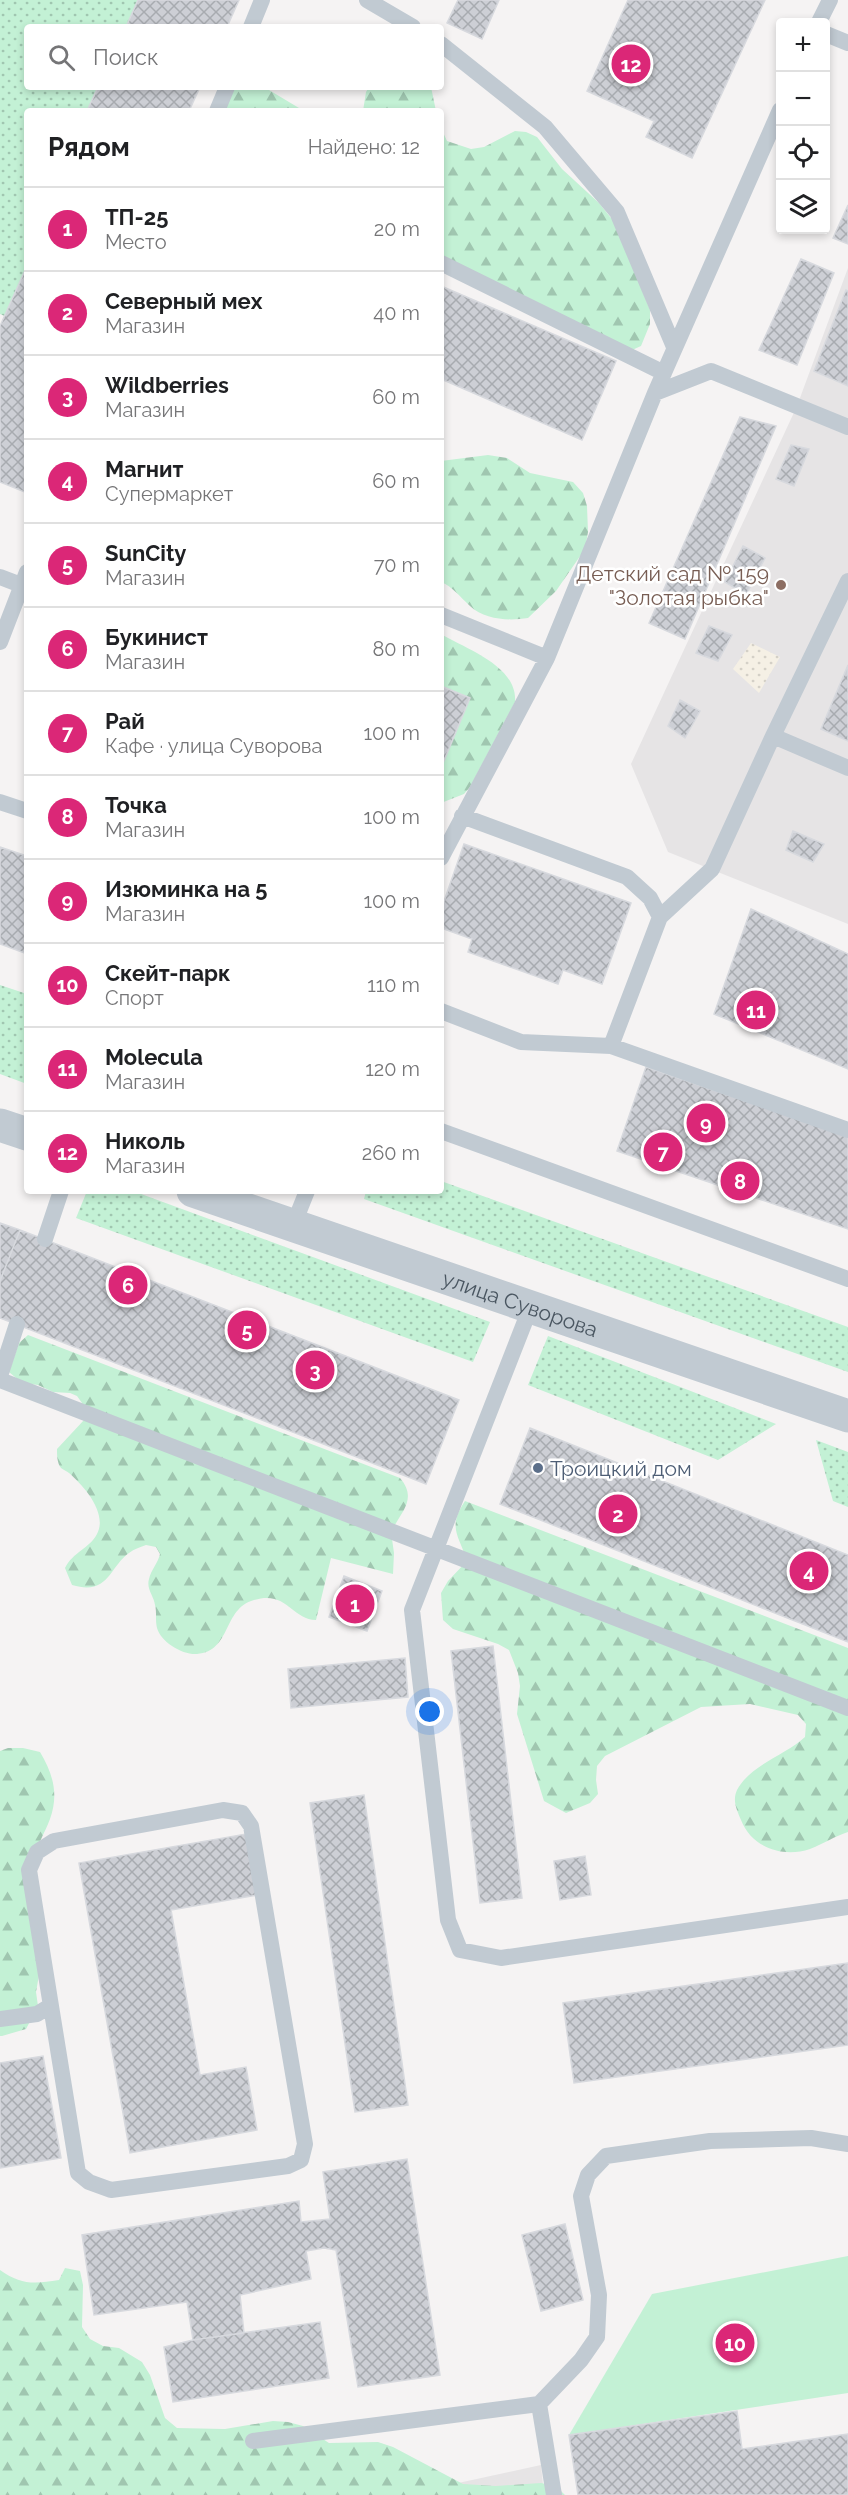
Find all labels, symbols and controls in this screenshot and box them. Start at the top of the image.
map controls [776,18,830,234]
button: + [776,18,830,72]
search box [24,24,444,90]
icon: search [45,41,78,74]
pin: 12 [612,42,650,86]
text: Поиск [93,44,158,70]
button: − [776,72,830,126]
button: locate [776,126,830,180]
text: Рядом [48,132,130,162]
text: Найдено: 12 [308,135,420,159]
button: layers [776,180,830,234]
text: ТП-25 [105,204,168,230]
text: 1 [63,217,72,241]
text: 20 m [374,217,420,241]
text: Место [105,230,167,254]
text: Северный мех [105,288,262,314]
text: 2 [62,301,73,325]
text: 40 m [373,301,420,325]
text: Магазин [105,314,185,338]
text: Wildberries [105,372,229,398]
text: 3 [62,385,73,409]
text: 60 m [372,385,420,409]
text: Магазин [105,398,185,422]
text: Магнит [105,456,184,482]
text: 4 [62,469,73,493]
text: 60 m [372,469,420,493]
text: Супермаркет [105,482,233,506]
text: SunCity [105,540,186,566]
text: 5 [62,553,73,577]
text: 70 m [374,553,420,577]
place label: Детский сад № 159 "Золотая рыбка" [576,561,769,610]
text: Магазин [105,566,185,590]
marker: Детский сад № 159 "Золотая рыбка" [774,578,788,592]
text: Букинист [105,624,208,650]
text: 6 [61,637,74,661]
text: 80 m [372,637,420,661]
text: Магазин [105,650,185,674]
text: Рай [105,708,145,734]
text: 7 [62,721,73,745]
text: 100 m [363,721,420,745]
text: Кафе · улица Суворова [105,734,322,758]
text: Точка [105,792,167,818]
text: 8 [61,805,74,829]
text: 100 m [363,805,420,829]
text: Магазин [105,818,185,842]
text: Изюминка на 5 [105,876,267,902]
text: 9 [62,889,73,913]
text: 100 m [363,889,420,913]
text: Магазин [105,902,185,926]
text: Скейт-парк [105,960,231,986]
text: 10 [56,973,79,997]
text: 110 m [367,973,420,997]
text: Спорт [105,986,164,1010]
pin: 11 [736,988,776,1032]
text: Molecula [105,1044,203,1070]
text: 11 [58,1057,77,1081]
text: 120 m [365,1057,420,1081]
text: Магазин [105,1070,185,1094]
pin: 9 [686,1100,726,1146]
text: Николь [105,1128,185,1154]
pin: 7 [644,1130,682,1174]
text: 12 [57,1141,78,1165]
text: 260 m [362,1141,420,1165]
text: Магазин [105,1154,185,1178]
pin: 8 [720,1158,760,1204]
pin: 6 [108,1262,148,1308]
street label: улица Суворова [439,1265,601,1342]
pin: 5 [228,1308,266,1352]
pin: 3 [296,1348,334,1392]
place label: Троицкий дом [550,1456,692,1481]
marker: Троицкий дом [531,1461,545,1475]
pin: 2 [598,1492,638,1537]
pin: 4 [790,1548,828,1594]
pin: 1 [336,1582,374,1626]
your location [415,1697,444,1726]
pin: 10 [716,2320,754,2366]

